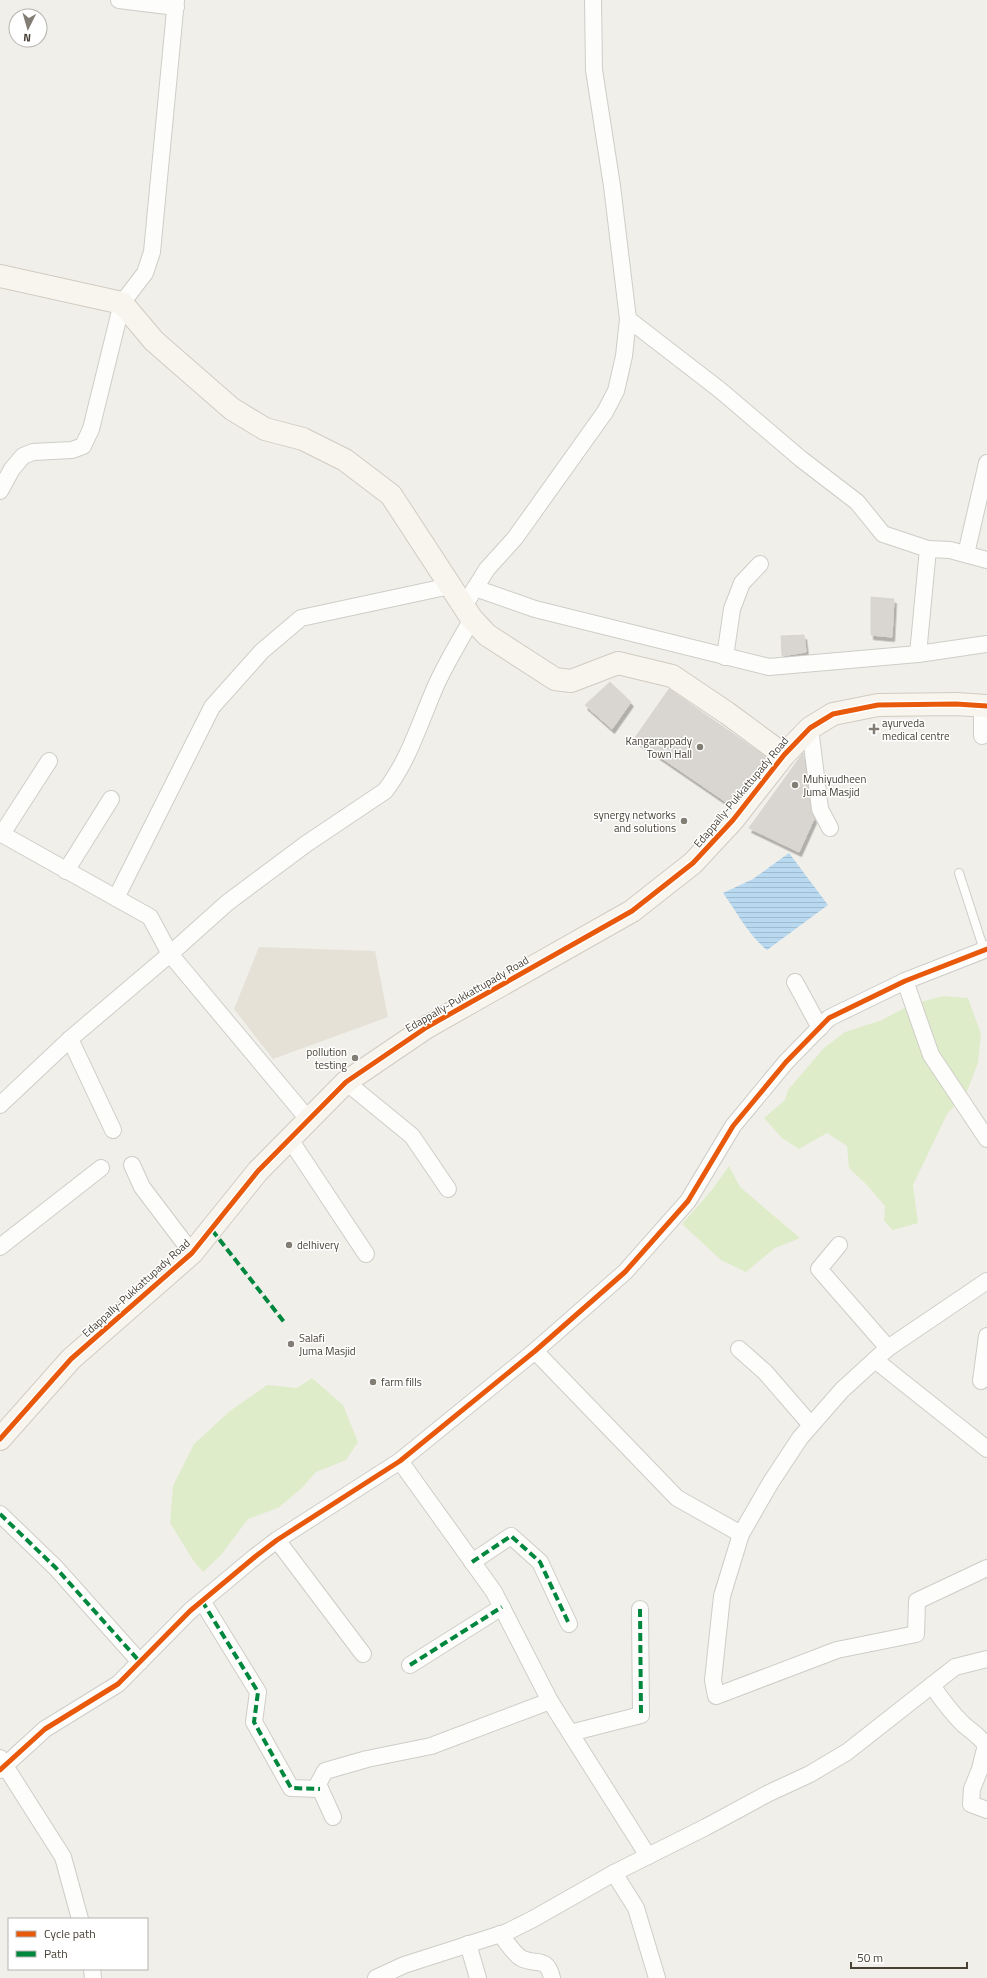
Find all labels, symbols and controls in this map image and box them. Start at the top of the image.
north arrow [8,8,48,48]
text: N [23,30,32,46]
place label: ayurveda medical centre [882,715,950,744]
marker: ayurveda medical centre [869,724,879,734]
place label: Kangarappady Town Hall [626,733,693,762]
street label: Edappally-Pukkattupady Road [690,733,792,851]
marker: Kangarappady Town Hall [695,742,705,752]
place label: Muhiyudheen Juma Masjid [803,771,866,800]
marker: Muhiyudheen Juma Masjid [790,780,800,790]
place label: synergy networks and solutions [593,807,676,836]
marker: synergy networks and solutions [679,816,689,826]
street label: Edappally-Pukkattupady Road [402,952,532,1036]
place label: pollution testing [306,1044,347,1073]
marker: pollution testing [350,1053,360,1063]
street label: Edappally-Pukkattupady Road [79,1235,194,1341]
place label: delhivery [297,1237,340,1253]
marker: delhivery [284,1240,294,1250]
place label: Salafi Juma Masjid [299,1330,356,1359]
marker: Salafi Juma Masjid [286,1339,296,1349]
place label: farm fills [381,1374,422,1390]
marker: farm fills [368,1377,378,1387]
legend [8,1918,148,1970]
text: Cycle path [44,1924,96,1943]
text: Path [44,1944,68,1963]
scale bar [851,1944,967,1970]
text: 50 m [857,1948,883,1967]

